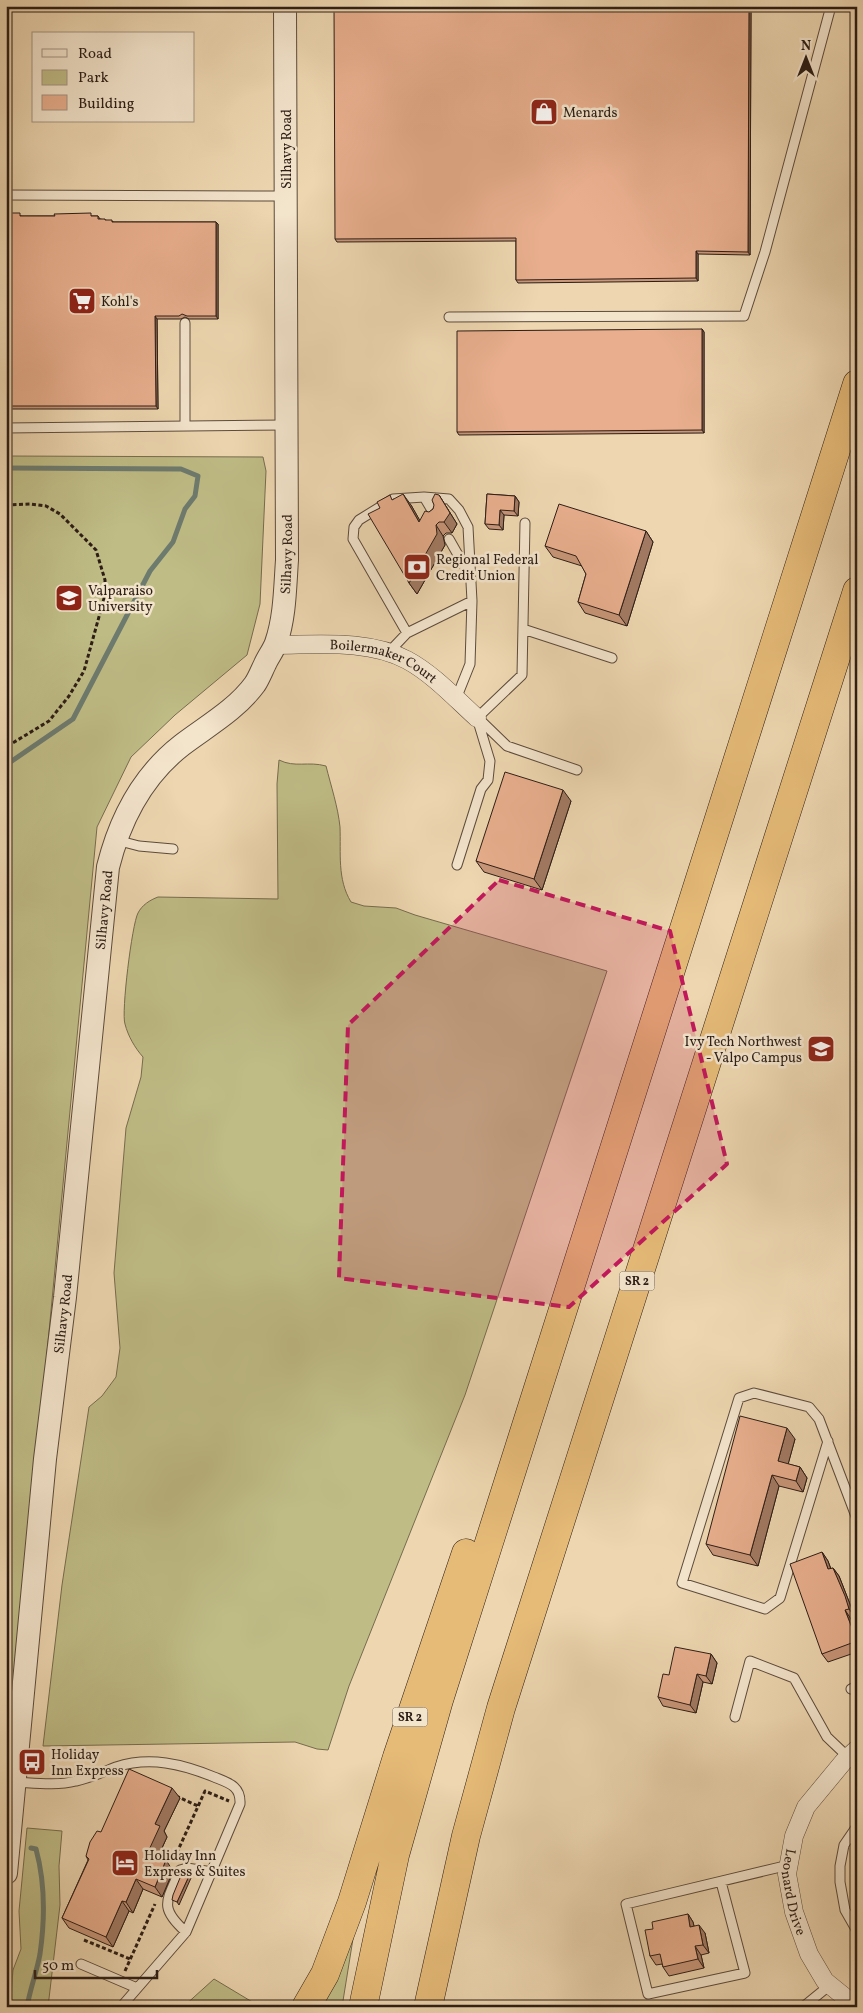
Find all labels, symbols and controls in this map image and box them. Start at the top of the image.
legend [32,32,195,122]
north arrow [780,32,830,82]
text: N [801,37,811,56]
text: Road [78,44,112,65]
text: Park [78,68,109,89]
text: Building [78,94,135,115]
shop icon: Menards [529,97,559,127]
place label: Menards [563,104,617,123]
street label: Silhavy Road [278,109,297,189]
supermarket icon: Kohl's [67,286,97,316]
place label: Kohl's [101,293,139,312]
street label: Silhavy Road [277,514,298,595]
place label: Regional Federal Credit Union [436,551,538,586]
bank icon: Regional Federal Credit Union [402,552,432,582]
place label: Valparaiso University [88,582,153,617]
school or university icon: Valparaiso University [54,583,84,613]
street label: Boilermaker Court [329,636,441,688]
street label: Silhavy Road [92,869,119,951]
place label: Ivy Tech Northwest - Valpo Campus [685,1033,802,1068]
school or university icon: Ivy Tech Northwest - Valpo Campus [806,1034,836,1064]
road number: SR 2 [620,1272,654,1290]
street label: Silhavy Road [50,1273,78,1355]
road number: SR 2 [392,1708,428,1726]
place label: Holiday Inn Express [51,1746,124,1781]
bus stop icon: Holiday Inn Express [17,1747,47,1777]
place label: Holiday Inn Express & Suites [144,1847,245,1882]
street label: Leonard Drive [776,1847,810,1939]
hotel icon: Holiday Inn Express & Suites [110,1848,140,1878]
scale bar [35,1948,158,1980]
text: 50 m [42,1956,74,1977]

